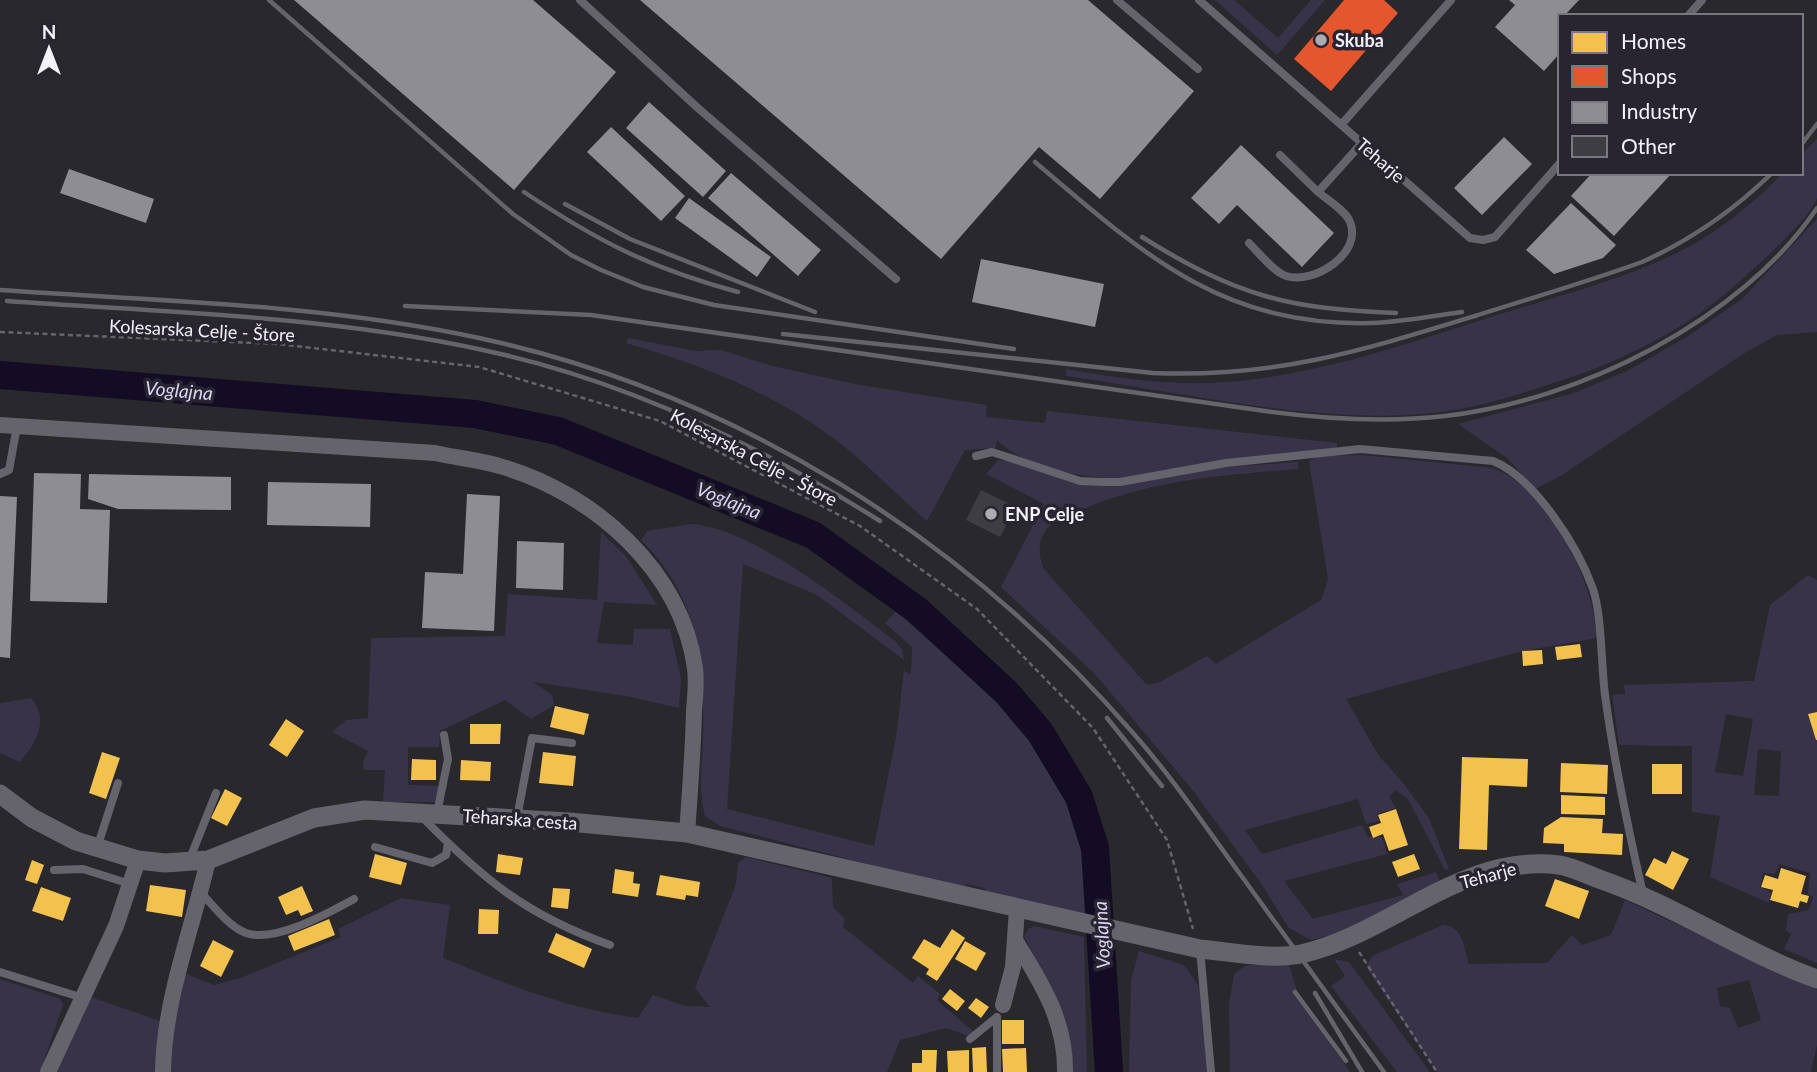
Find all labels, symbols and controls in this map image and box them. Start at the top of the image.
north arrow [14,14,84,84]
legend [1558,14,1803,175]
text: N [42,20,56,43]
text: Homes [1621,28,1686,53]
place label: Skuba [1335,29,1384,51]
marker: Skuba [1313,32,1329,48]
text: Shops [1621,63,1677,88]
text: Industry [1621,98,1697,123]
street label: Teharje [1352,133,1410,187]
text: Other [1621,133,1676,158]
street label: Kolesarska Celje - Štore [109,314,295,346]
water label: Voglajna [144,376,214,404]
street label: Kolesarska Celje - Štore [667,404,841,510]
water label: Voglajna [693,477,765,523]
place label: ENP Celje [1005,503,1085,525]
marker: ENP Celje [983,506,999,522]
street label: Teharska cesta [462,804,578,834]
street label: Teharje [1457,857,1519,893]
water label: Voglajna [1088,901,1114,969]

